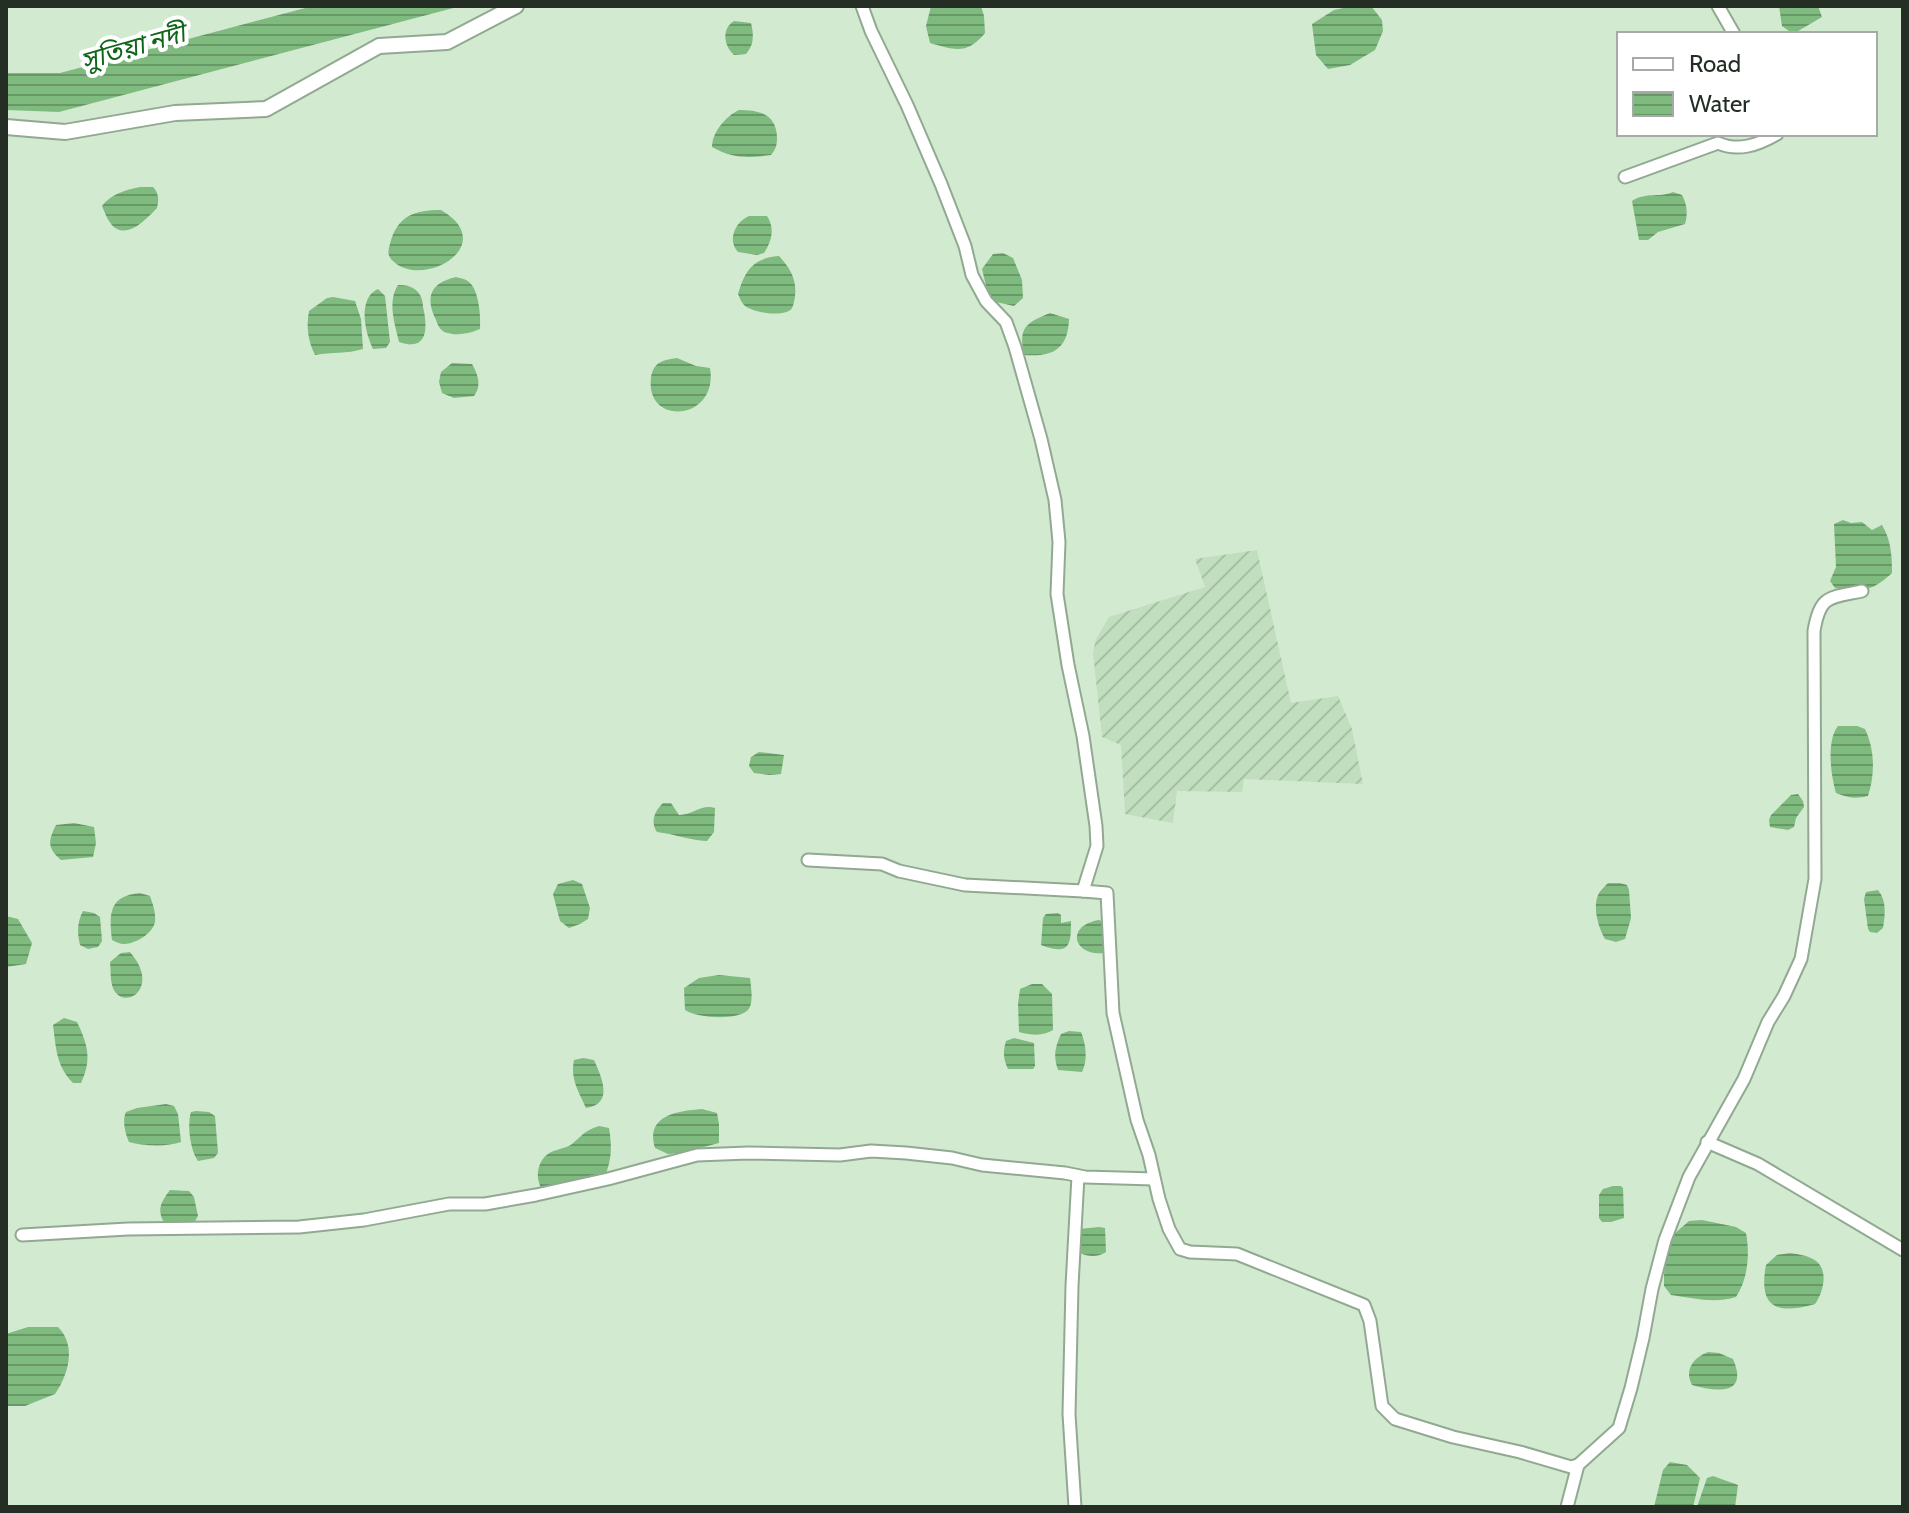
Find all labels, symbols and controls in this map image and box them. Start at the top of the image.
water label: সুতিয়া নদী [77,15,194,77]
legend [1617,32,1877,136]
text: Road [1689,49,1741,78]
text: Water [1689,89,1750,118]

